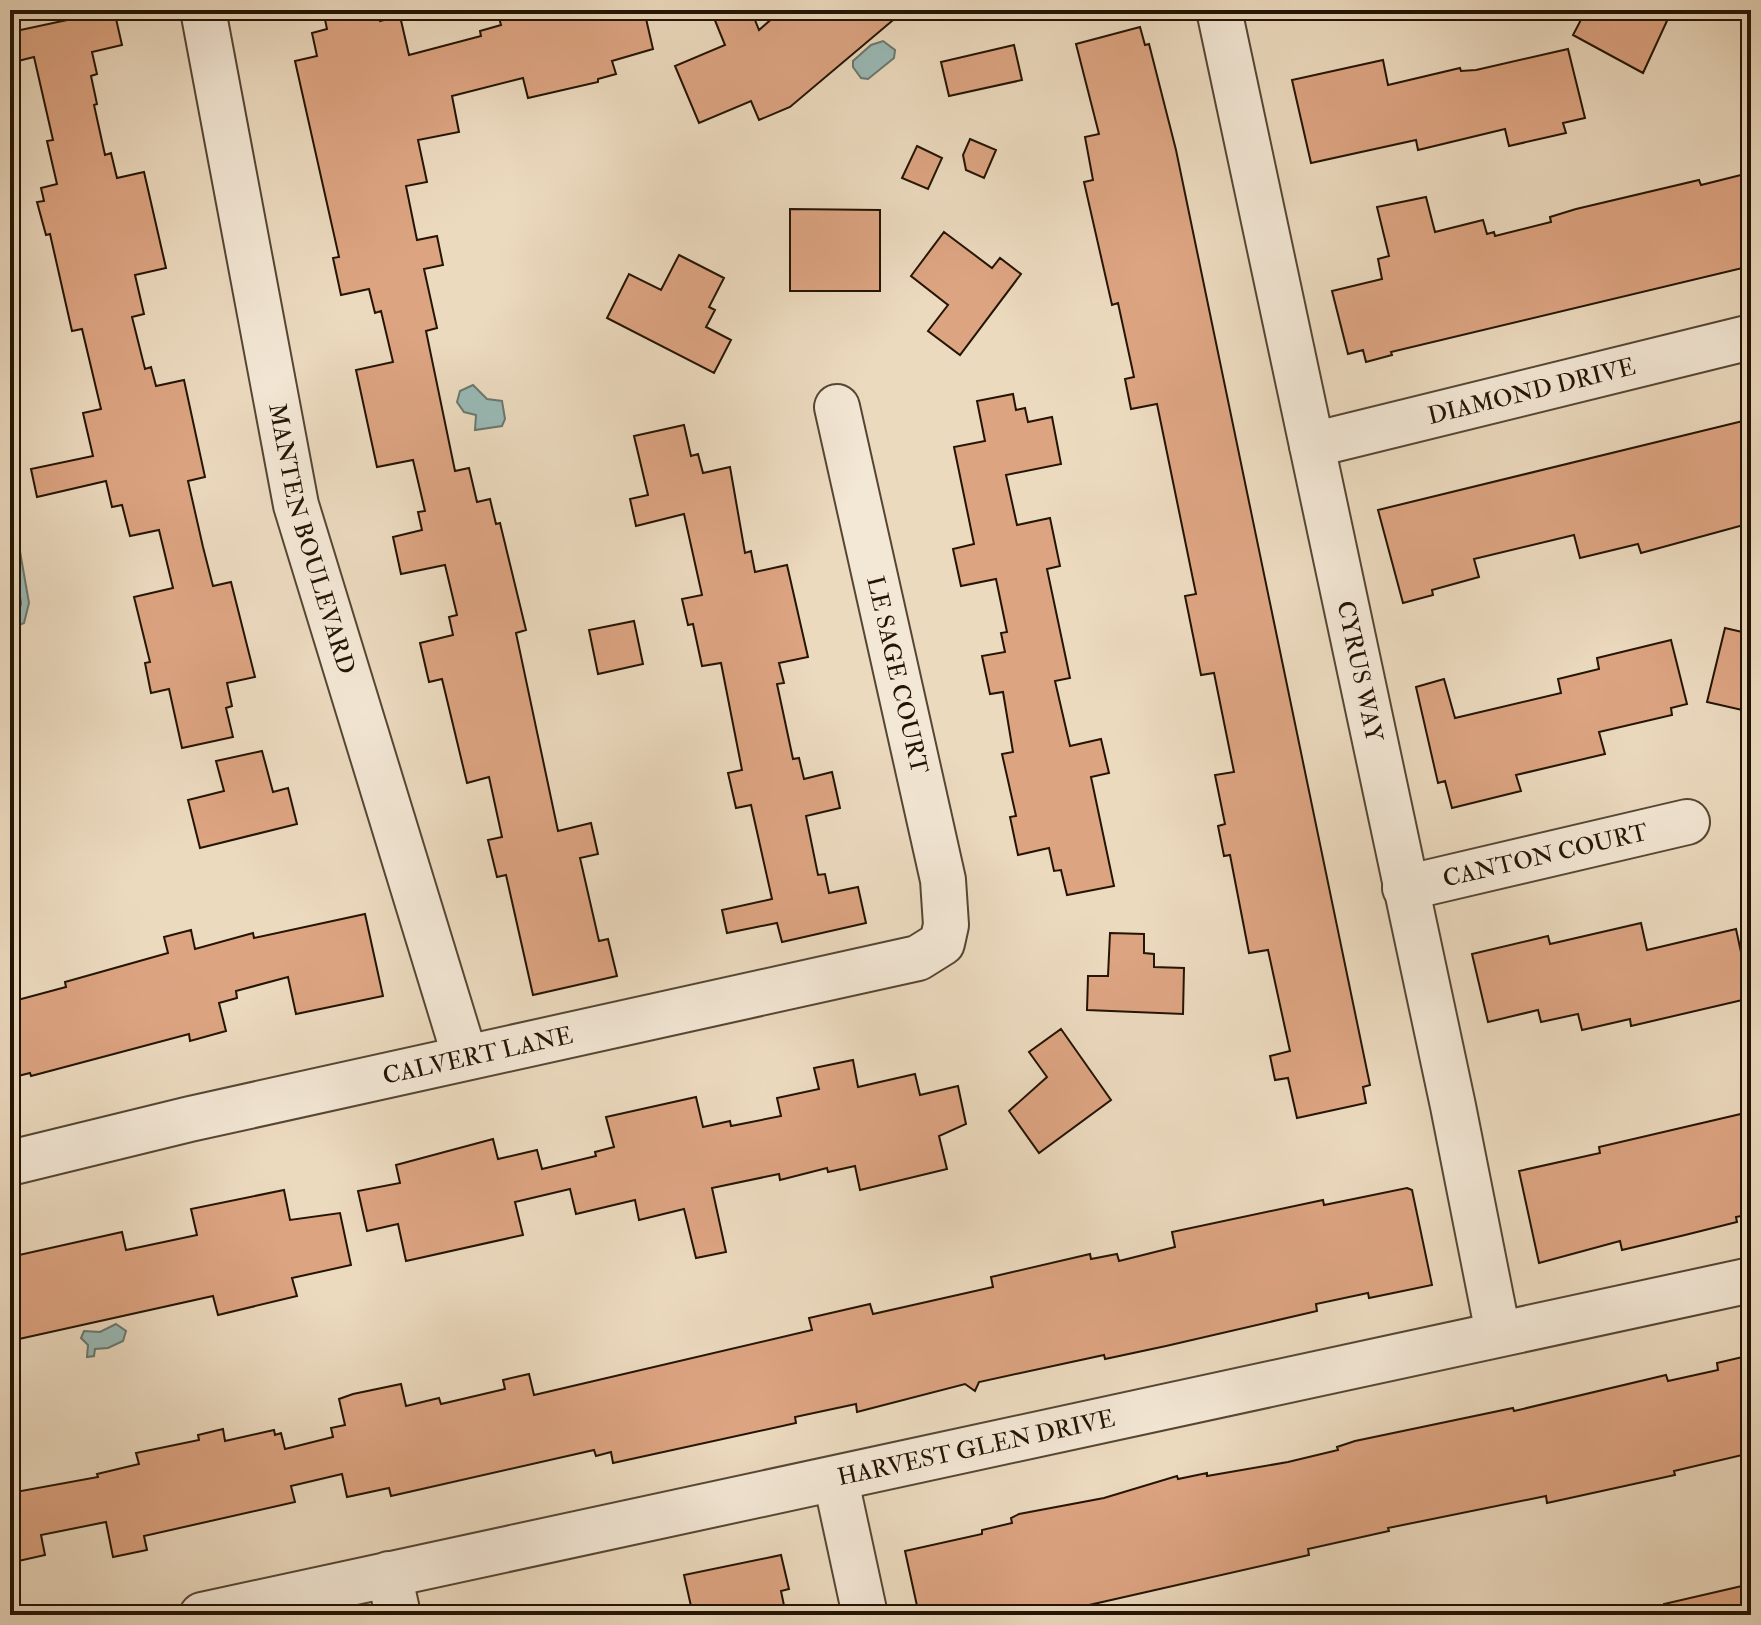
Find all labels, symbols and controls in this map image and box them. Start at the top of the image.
street label: DIAMOND DRIVE [1424,351,1639,431]
street label: MANTEN BOULEVARD [262,401,362,678]
street label: LE SAGE COURT [859,573,935,777]
street label: CYRUS WAY [1330,598,1390,745]
street label: CANTON COURT [1440,816,1651,894]
street label: CALVERT LANE [380,1019,576,1091]
street label: HARVEST GLEN DRIVE [834,1403,1118,1493]

